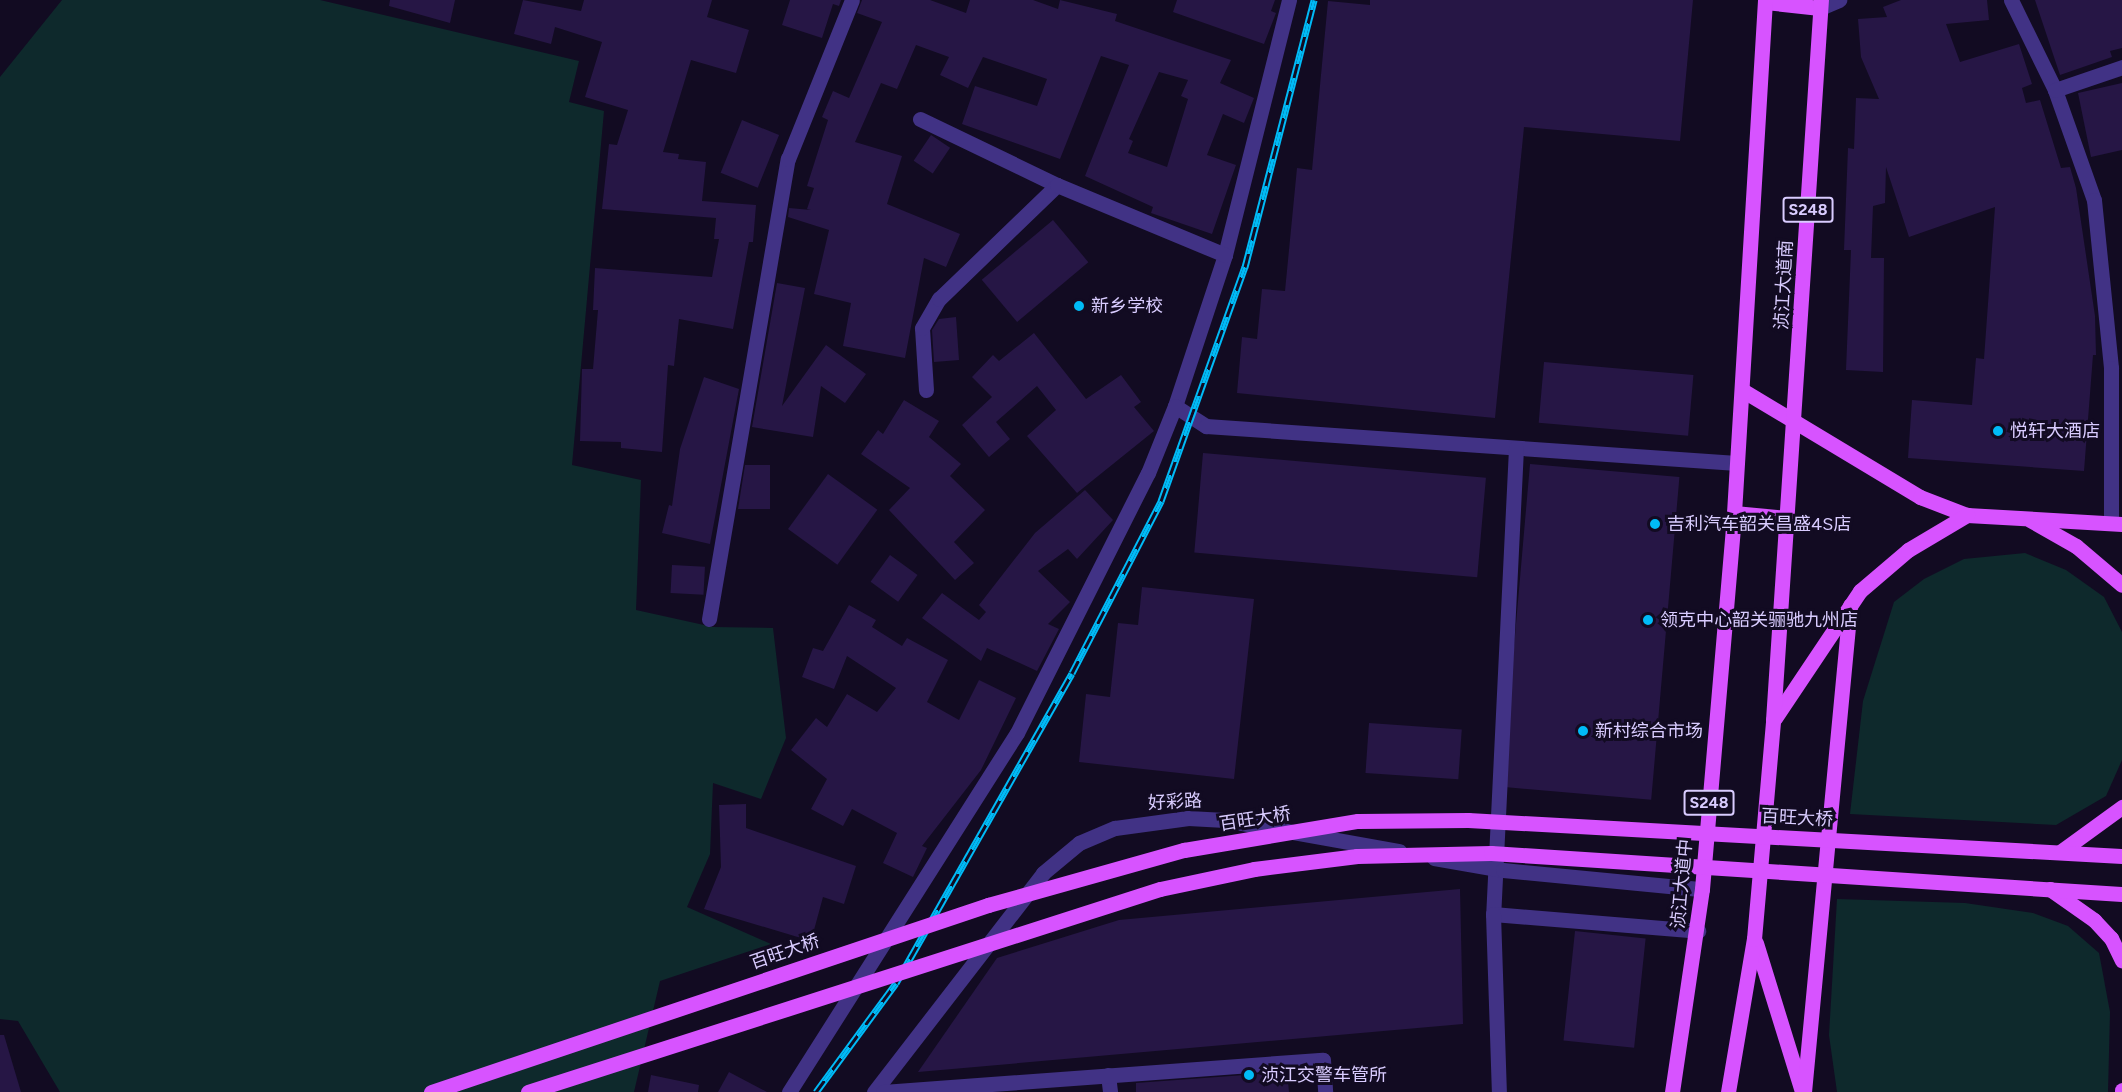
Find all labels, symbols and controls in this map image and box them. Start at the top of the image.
road number: S248 [1782,197,1834,223]
street label: 浈江大道南 [1771,239,1797,331]
place label: 新乡学校 [1091,295,1163,317]
marker: 新乡学校 [1072,299,1086,313]
place label: 悦轩大酒店 [2010,420,2100,442]
marker: 悦轩大酒店 [1991,424,2005,438]
place label: 吉利汽车韶关昌盛4S店 [1667,513,1851,535]
marker: 吉利汽车韶关昌盛4S店 [1648,517,1662,531]
place label: 领克中心韶关骊驰九州店 [1660,609,1858,631]
marker: 领克中心韶关骊驰九州店 [1641,613,1655,627]
place label: 新村综合市场 [1595,720,1703,742]
marker: 新村综合市场 [1576,724,1590,738]
street label: 好彩路 [1147,790,1203,814]
road number: S248 [1684,790,1734,816]
street label: 百旺大桥 [1218,803,1292,835]
street label: 百旺大桥 [1760,805,1834,831]
street label: 浈江大道中 [1667,838,1697,930]
street label: 百旺大桥 [747,930,823,974]
place label: 浈江交警车管所 [1261,1064,1387,1086]
marker: 浈江交警车管所 [1242,1068,1256,1082]

